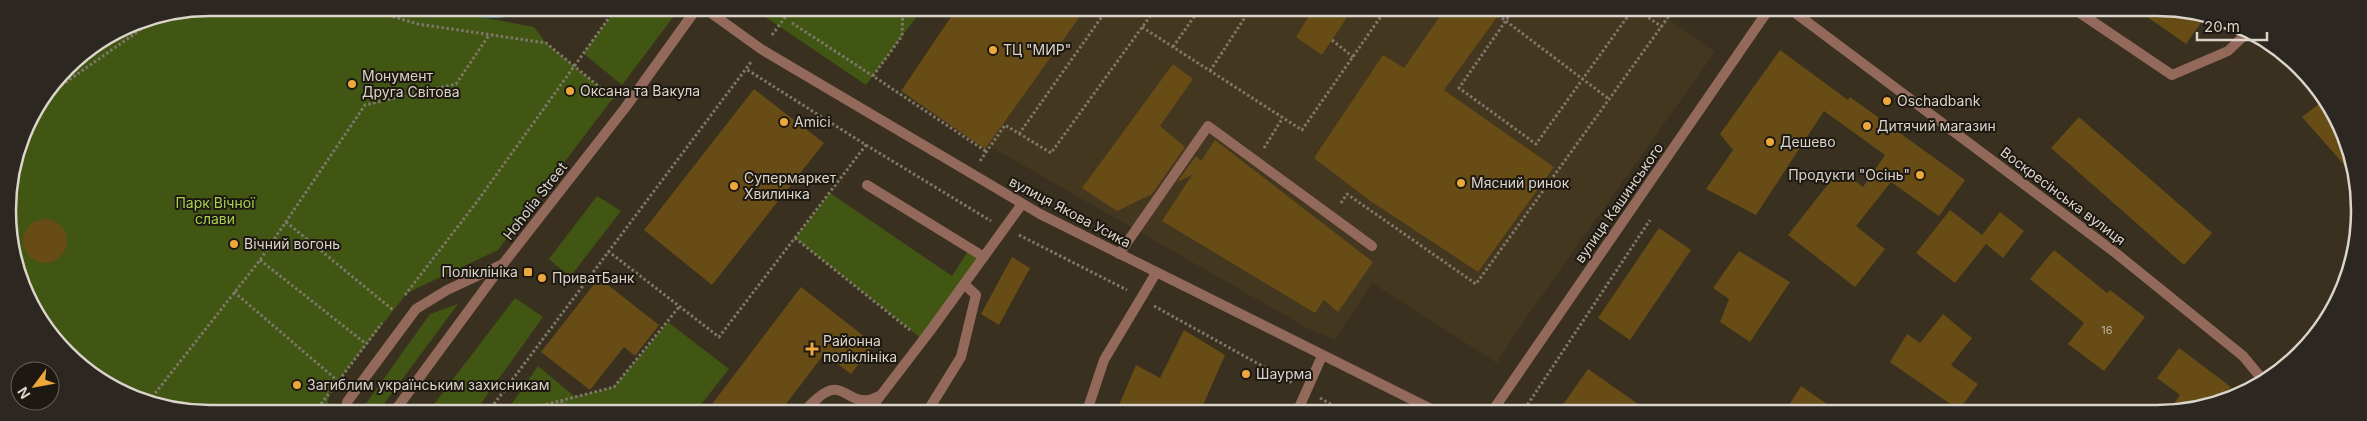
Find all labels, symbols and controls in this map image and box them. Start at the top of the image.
scale bar [2197,10,2267,42]
text: 20 m [2204,17,2240,36]
place label: ТЦ "МИР" [1003,41,1071,58]
marker: ТЦ "МИР" [987,44,999,56]
place label: Монумент Друга Світова [362,67,460,100]
marker: Монумент Друга Світова [346,78,358,90]
place label: Оксана та Вакула [580,82,700,99]
marker: Оксана та Вакула [564,85,576,97]
place label: Oschadbank [1897,92,1981,109]
marker: Oschadbank [1881,95,1893,107]
place label: Amici [794,113,831,130]
marker: Amici [778,116,790,128]
place label: Дитячий магазин [1877,117,1996,134]
marker: Дитячий магазин [1861,120,1873,132]
place label: Дешево [1780,133,1836,150]
marker: Дешево [1764,136,1776,148]
street label: вулиця Кашинського [1571,139,1666,266]
street label: Воскресінська вулиця [1997,143,2129,248]
street label: Hoholia Street [499,158,570,243]
place label: Продукти "Осінь" [1788,166,1910,183]
place label: Супермаркет Хвилинка [744,169,837,202]
marker: Продукти "Осінь" [1914,169,1926,181]
street label: вулиця Якова Усика [1006,172,1134,251]
place label: Мясний ринок [1471,174,1570,191]
marker: Мясний ринок [1455,177,1467,189]
marker: Супермаркет Хвилинка [728,180,740,192]
park label: Парк Вічної слави [175,194,255,227]
place label: Вічний вогонь [244,235,340,252]
marker: Вічний вогонь [228,238,240,250]
place label: Поліклініка [442,263,518,280]
marker: Поліклініка [522,266,534,278]
place label: ПриватБанк [552,269,635,286]
marker: ПриватБанк [536,272,548,284]
house number: 16 [2101,323,2113,337]
place label: Районна поліклініка [823,332,897,365]
marker: Районна поліклініка [805,342,819,356]
north arrow [10,361,60,411]
place label: Шаурма [1256,365,1312,382]
marker: Шаурма [1240,368,1252,380]
place label: Загиблим українським захисникам [307,376,550,393]
marker: Загиблим українським захисникам [291,379,303,391]
text: N [14,384,34,402]

